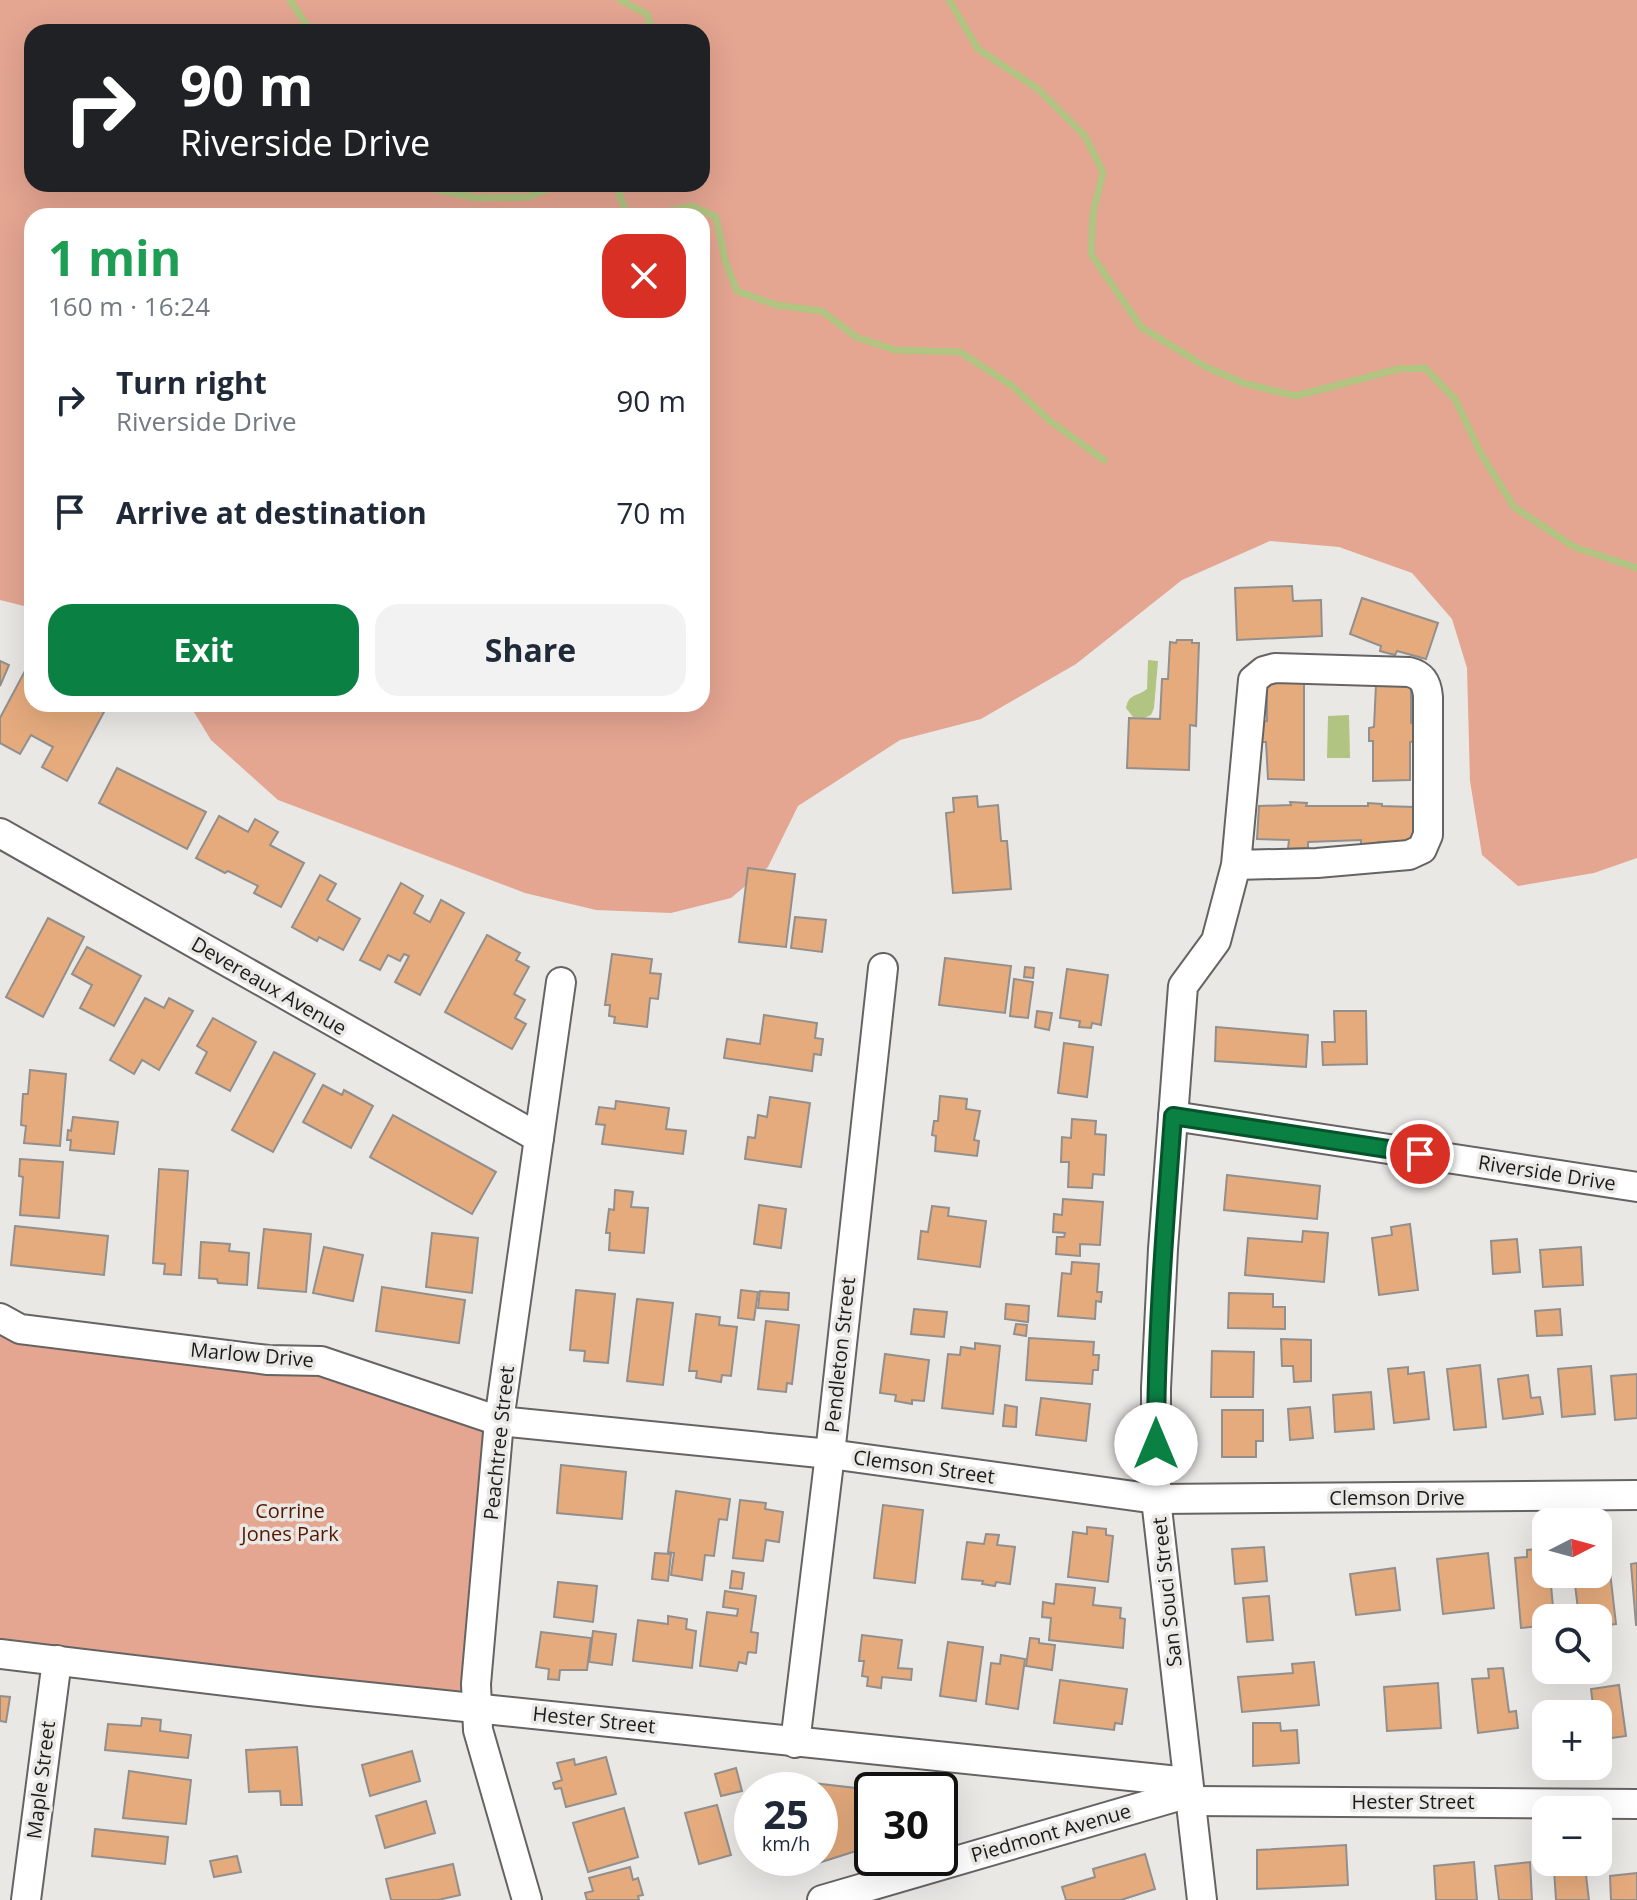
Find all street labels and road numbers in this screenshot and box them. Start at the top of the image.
street label: Devereaux Avenue [187,930,352,1041]
street label: Riverside Drive [1476,1148,1618,1197]
street label: Pendleton Street [818,1276,861,1434]
street label: Marlow Drive [189,1336,315,1373]
street label: Peachtree Street [477,1364,520,1521]
street label: Clemson Street [852,1443,996,1490]
street label: Clemson Drive [1329,1484,1465,1511]
street label: San Souci Street [1145,1516,1188,1668]
street label: Hester Street [531,1700,657,1739]
street label: Maple Street [20,1719,61,1840]
street label: Hester Street [1351,1788,1475,1815]
street label: Piedmont Avenue [968,1797,1134,1868]

